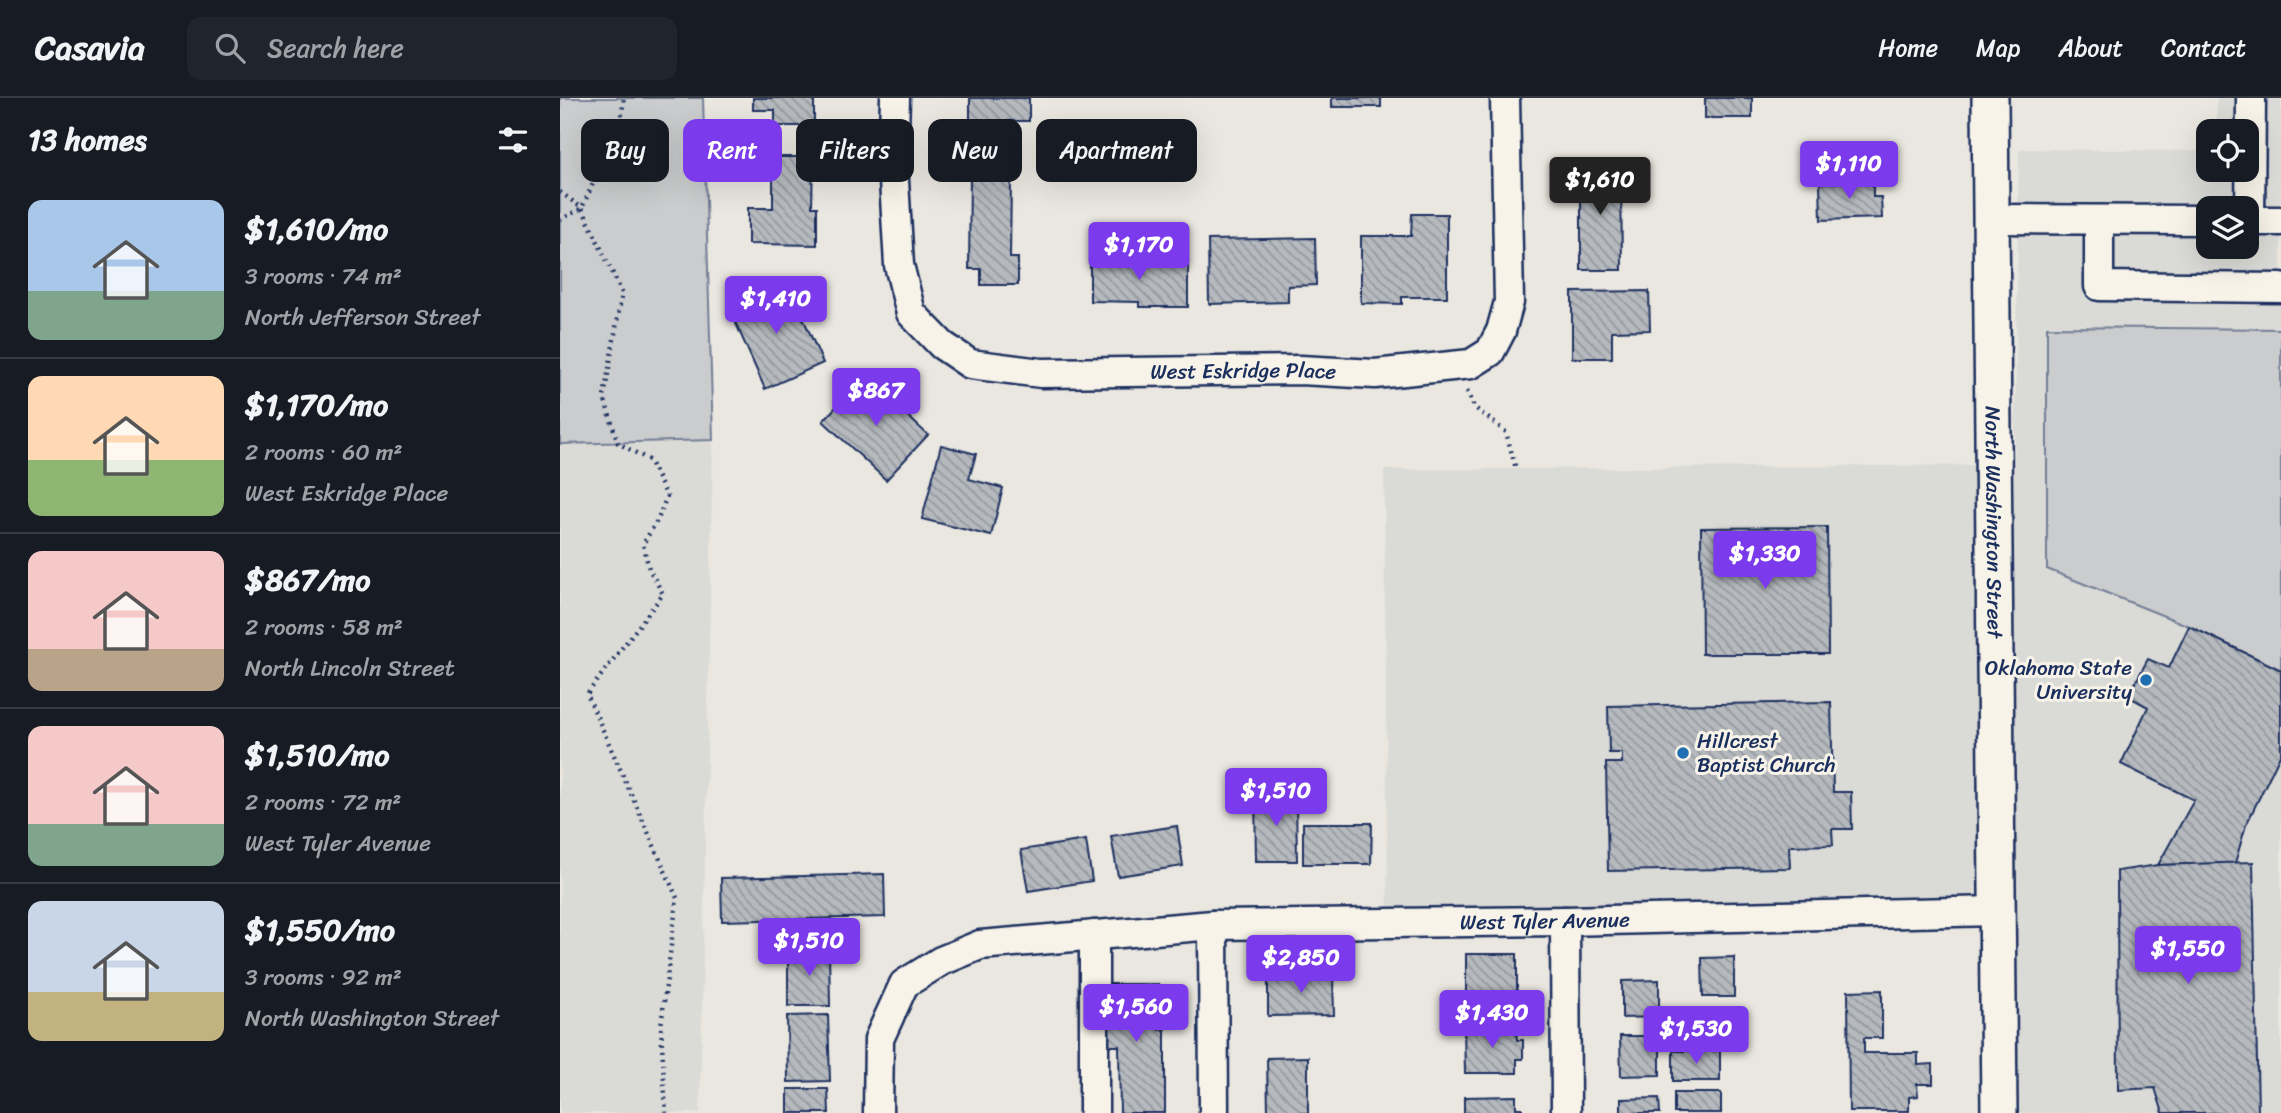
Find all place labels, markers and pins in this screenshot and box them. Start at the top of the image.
pin: $1,110 [1792,141,1906,201]
pin: $1,610 [1543,158,1657,217]
pin: $1,170 [1082,222,1196,282]
pin: $1,410 [719,276,833,336]
pin: $867 [835,368,917,428]
pin: $1,330 [1708,532,1822,591]
place label: Oklahoma State University [1985,649,2132,711]
marker: Oklahoma State University [2138,672,2154,688]
place label: Hillcrest Baptist Church [1697,722,1836,784]
marker: Hillcrest Baptist Church [1675,745,1691,761]
pin: $1,510 [1219,768,1333,828]
pin: $1,510 [752,918,866,978]
pin: $1,550 [2131,926,2245,986]
pin: $2,850 [1244,936,1358,995]
pin: $1,560 [1079,984,1193,1044]
pin: $1,430 [1435,990,1549,1050]
pin: $1,530 [1639,1006,1753,1066]

